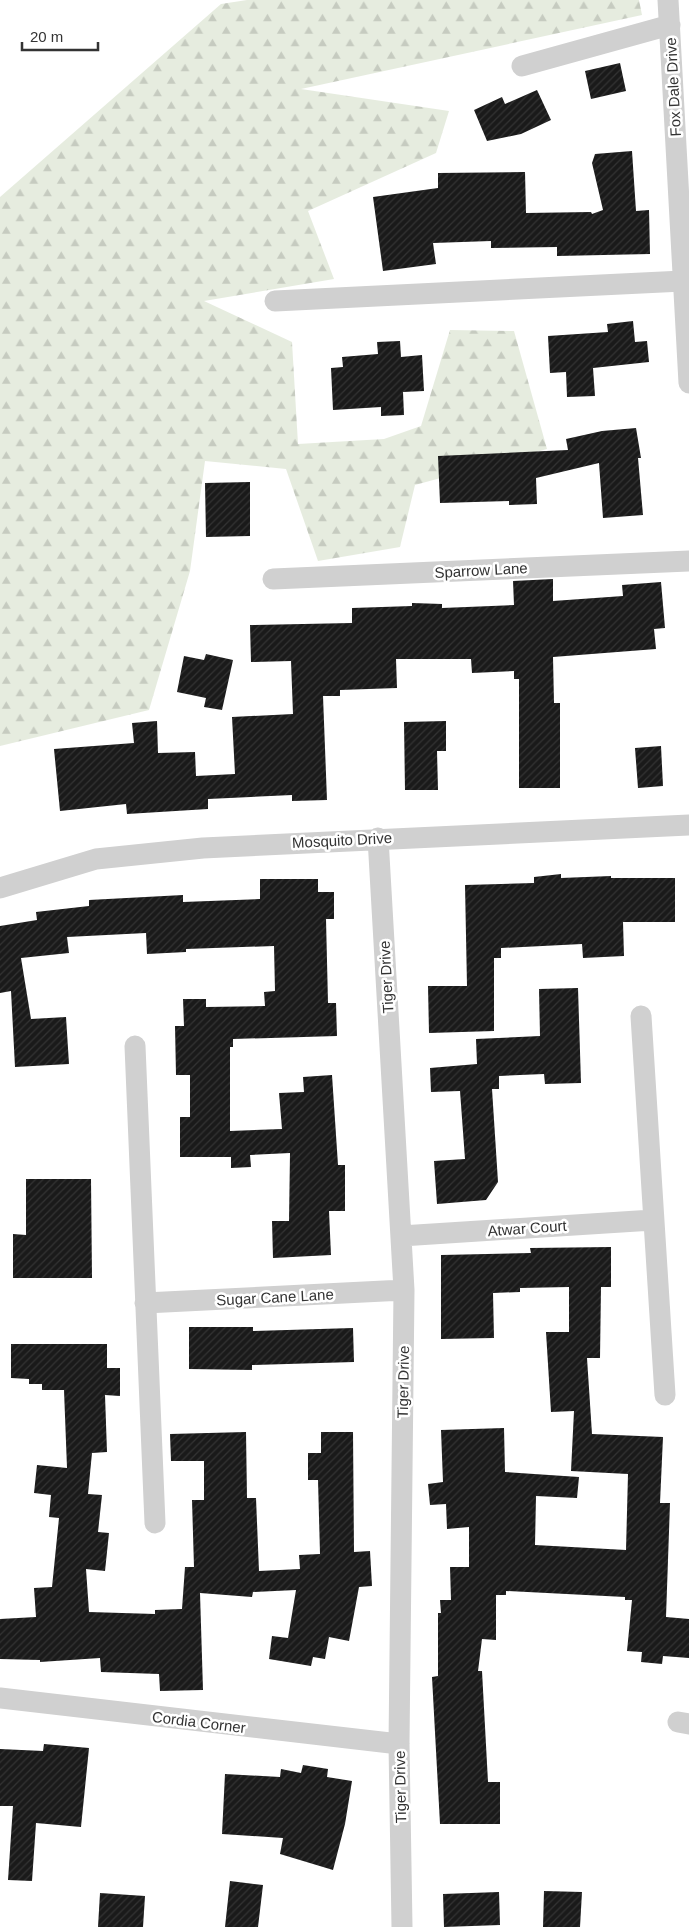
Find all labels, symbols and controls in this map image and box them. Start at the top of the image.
scale bar [22,20,99,52]
text: 20 m [30,28,63,45]
street label: Fox Dale Drive [662,37,684,137]
street label: Sparrow Lane [434,559,528,581]
street label: Mosquito Drive [292,829,392,851]
street label: Tiger Drive [376,940,396,1014]
street label: Atwar Court [487,1217,568,1239]
street label: Sugar Cane Lane [216,1285,334,1309]
street label: Tiger Drive [394,1345,412,1419]
street label: Cordia Corner [151,1708,247,1736]
street label: Tiger Drive [391,1750,409,1824]

